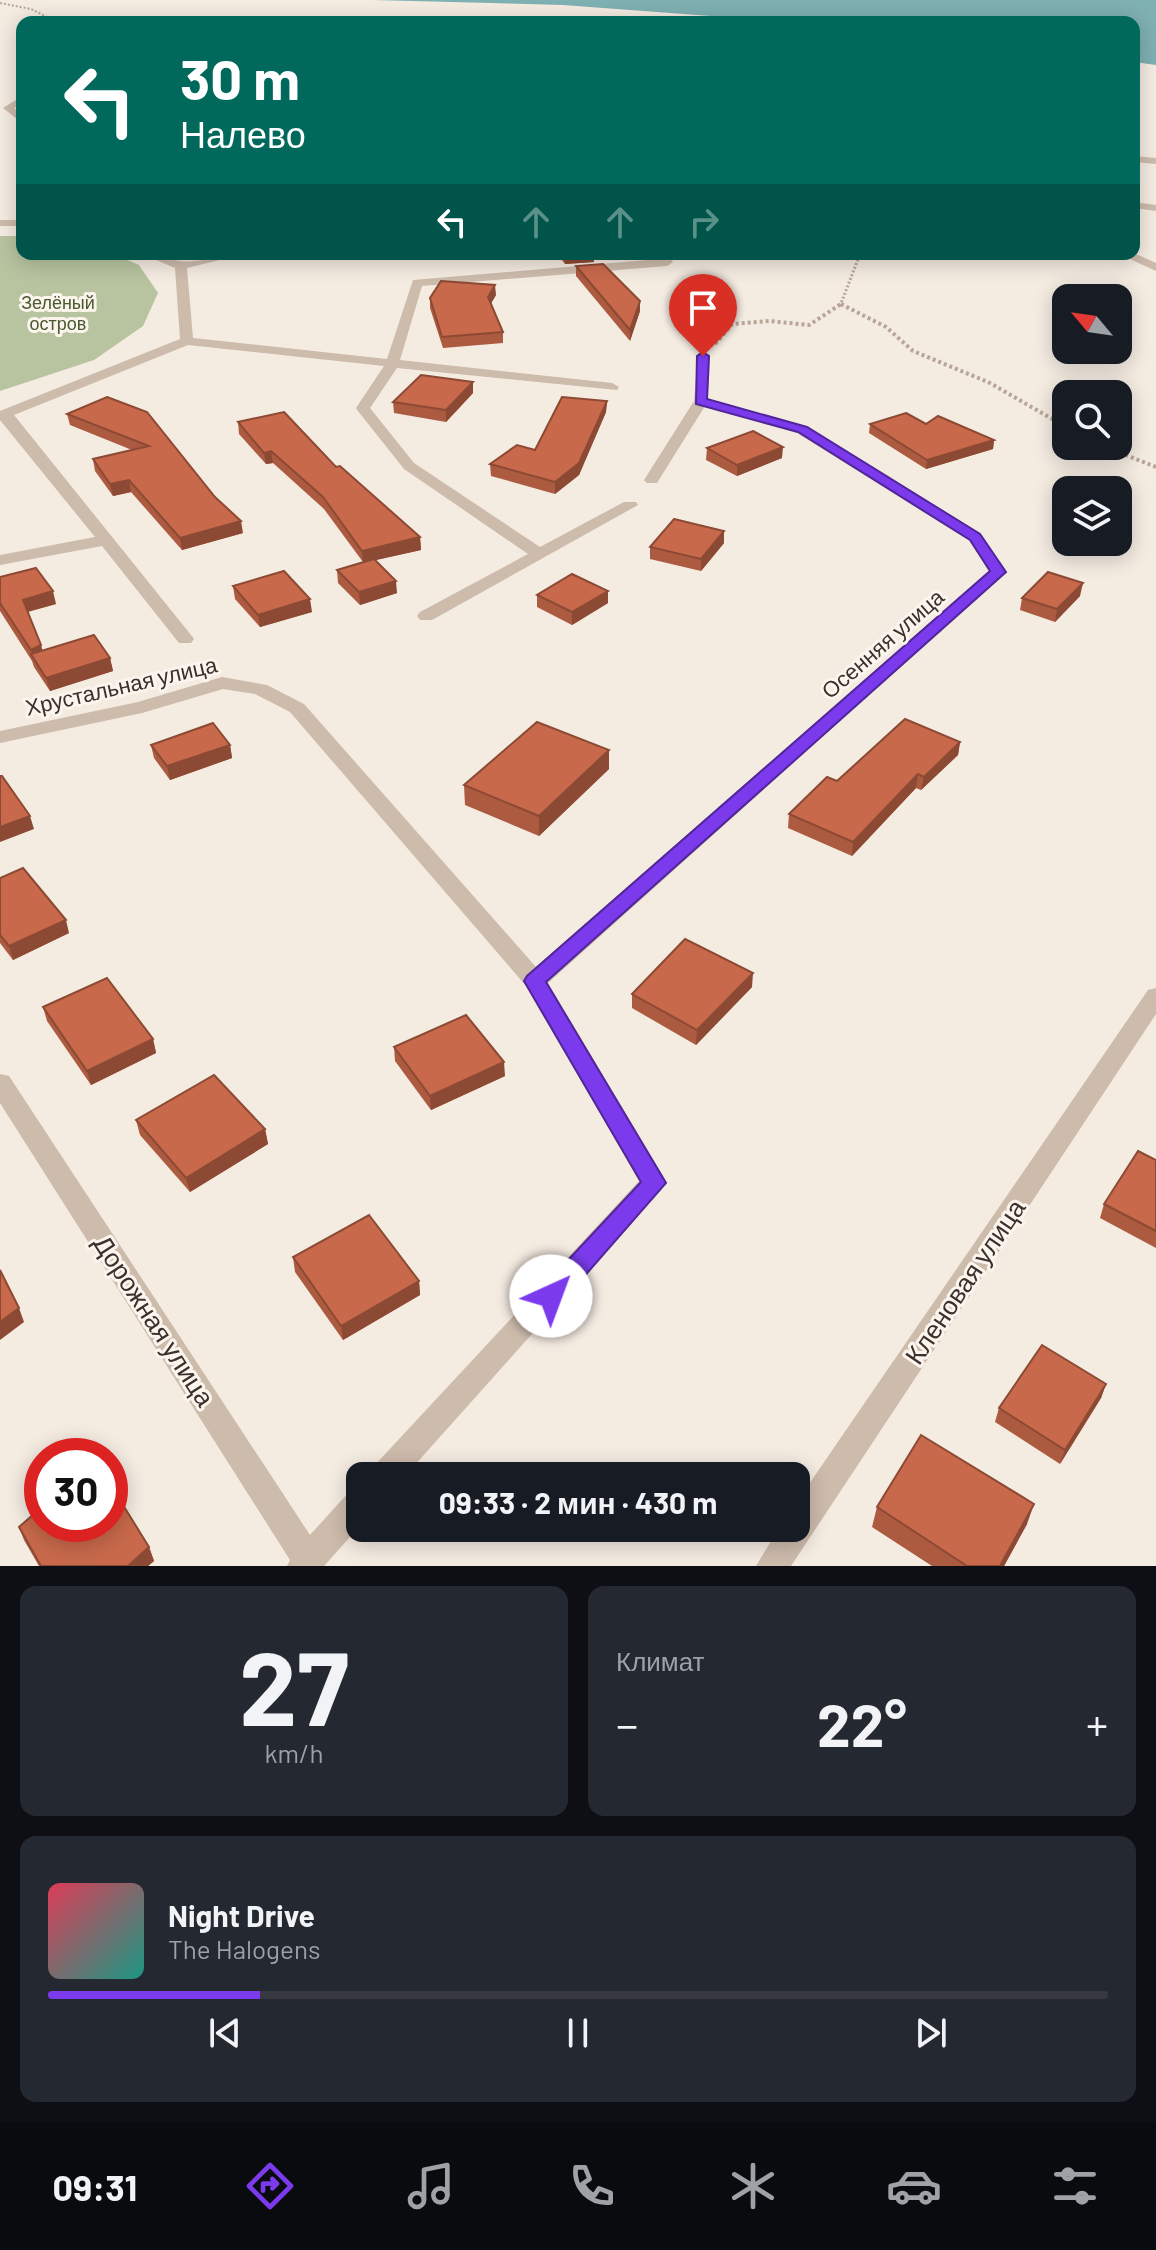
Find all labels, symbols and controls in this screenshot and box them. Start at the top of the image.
text: 30 m [180,44,300,111]
icon: left [48,48,152,152]
text: Налево [180,112,306,155]
icon: left [430,200,474,244]
icon: ahead [514,200,558,244]
icon: ahead [598,200,642,244]
icon: right [682,200,726,244]
pin [669,274,737,356]
north arrow [1052,284,1132,364]
map controls [1052,284,1132,556]
icon: arrive [681,286,725,330]
park label: Зелёный остров [21,291,95,334]
button: search [1052,380,1132,460]
button: layers [1052,476,1132,556]
street label: Осенняя улица [816,582,950,704]
street label: Хрустальная улица [23,650,220,721]
street label: Кленовая улица [897,1192,1031,1369]
street label: Дорожная улица [88,1229,222,1412]
position arrow [509,1254,593,1338]
speed limit sign: 30 [24,1438,128,1542]
text: 09:33 · 2 мин · 430 m [439,1484,717,1520]
text: 27 [239,1622,349,1747]
text: Климат [616,1645,705,1676]
text: 22° [817,1687,907,1759]
text: − [616,1697,638,1750]
text: + [1086,1697,1108,1750]
text: km/h [265,1737,323,1768]
text: Night Drive [168,1897,315,1933]
text: The Halogens [168,1933,320,1964]
icon: previous [203,2011,247,2055]
icon: pause [556,2011,600,2055]
icon: next [909,2011,953,2055]
icon: directions [242,2158,298,2214]
icon: music [403,2158,459,2214]
icon: phone [564,2158,620,2214]
icon: climate [725,2158,781,2214]
icon: car [886,2158,942,2214]
icon: filters [1047,2158,1103,2214]
text: 09:31 [53,2165,137,2208]

